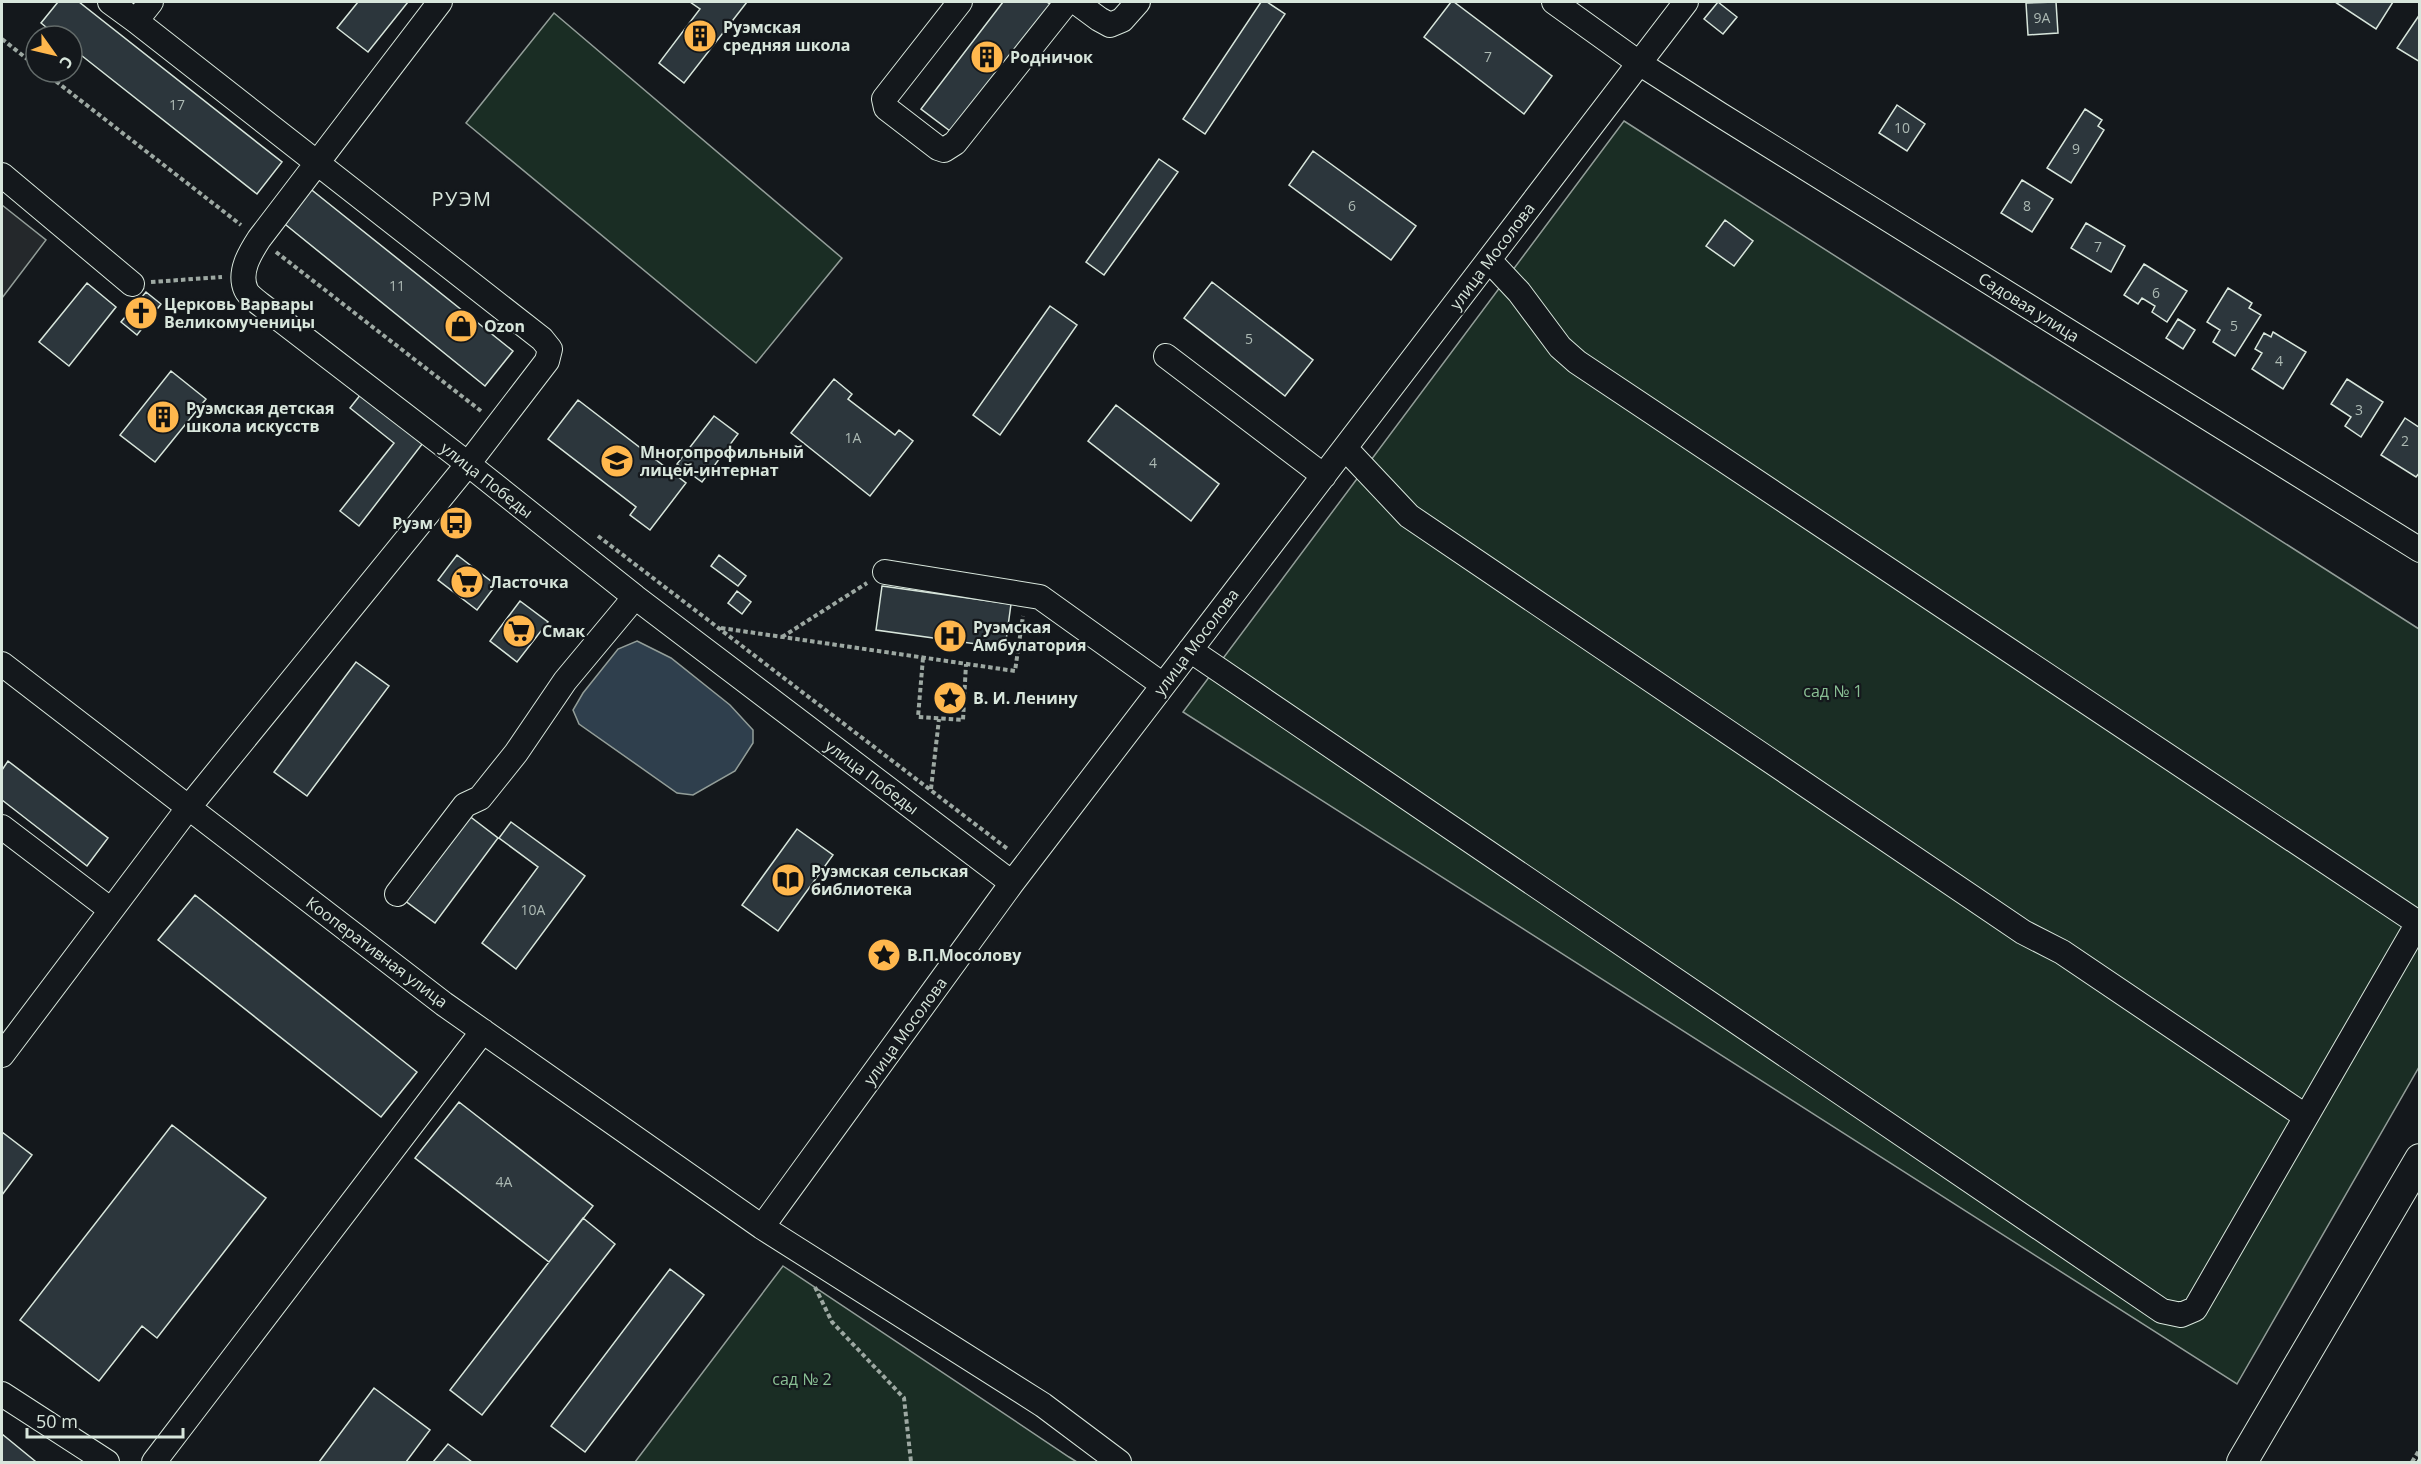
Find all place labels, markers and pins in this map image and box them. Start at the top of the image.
place label: Руэмская средняя школа [723,16,850,56]
building icon: Руэмская средняя школа [682,18,718,54]
building icon: Родничок [969,39,1005,75]
place label: Родничок [1010,46,1093,68]
place label: Церковь Варвары Великомученицы [164,293,315,333]
church icon: Церковь Варвары Великомученицы [123,295,159,331]
shop icon: Ozon [443,308,479,344]
place label: Ozon [484,315,525,337]
place label: Руэмская детская школа искусств [186,397,335,437]
building icon: Руэмская детская школа искусств [145,399,181,435]
place label: Многопрофильный лицей-интернат [640,441,804,481]
school or university icon: Многопрофильный лицей-интернат [599,443,635,479]
bus stop icon: Руэм [438,505,474,541]
place label: Руэм [392,512,433,534]
supermarket icon: Ласточка [449,564,485,600]
place label: Ласточка [490,571,569,593]
supermarket icon: Смак [501,613,537,649]
place label: Руэмская Амбулатория [973,616,1086,656]
hospital icon: Руэмская Амбулатория [932,618,968,654]
place label: Смак [542,620,585,642]
place icon: В. И. Ленину [932,680,968,716]
place label: В. И. Ленину [973,687,1078,709]
place label: Руэмская сельская библиотека [811,860,968,900]
library icon: Руэмская сельская библиотека [770,862,806,898]
place icon: В.П.Мосолову [866,937,902,973]
place label: В.П.Мосолову [907,944,1022,966]

